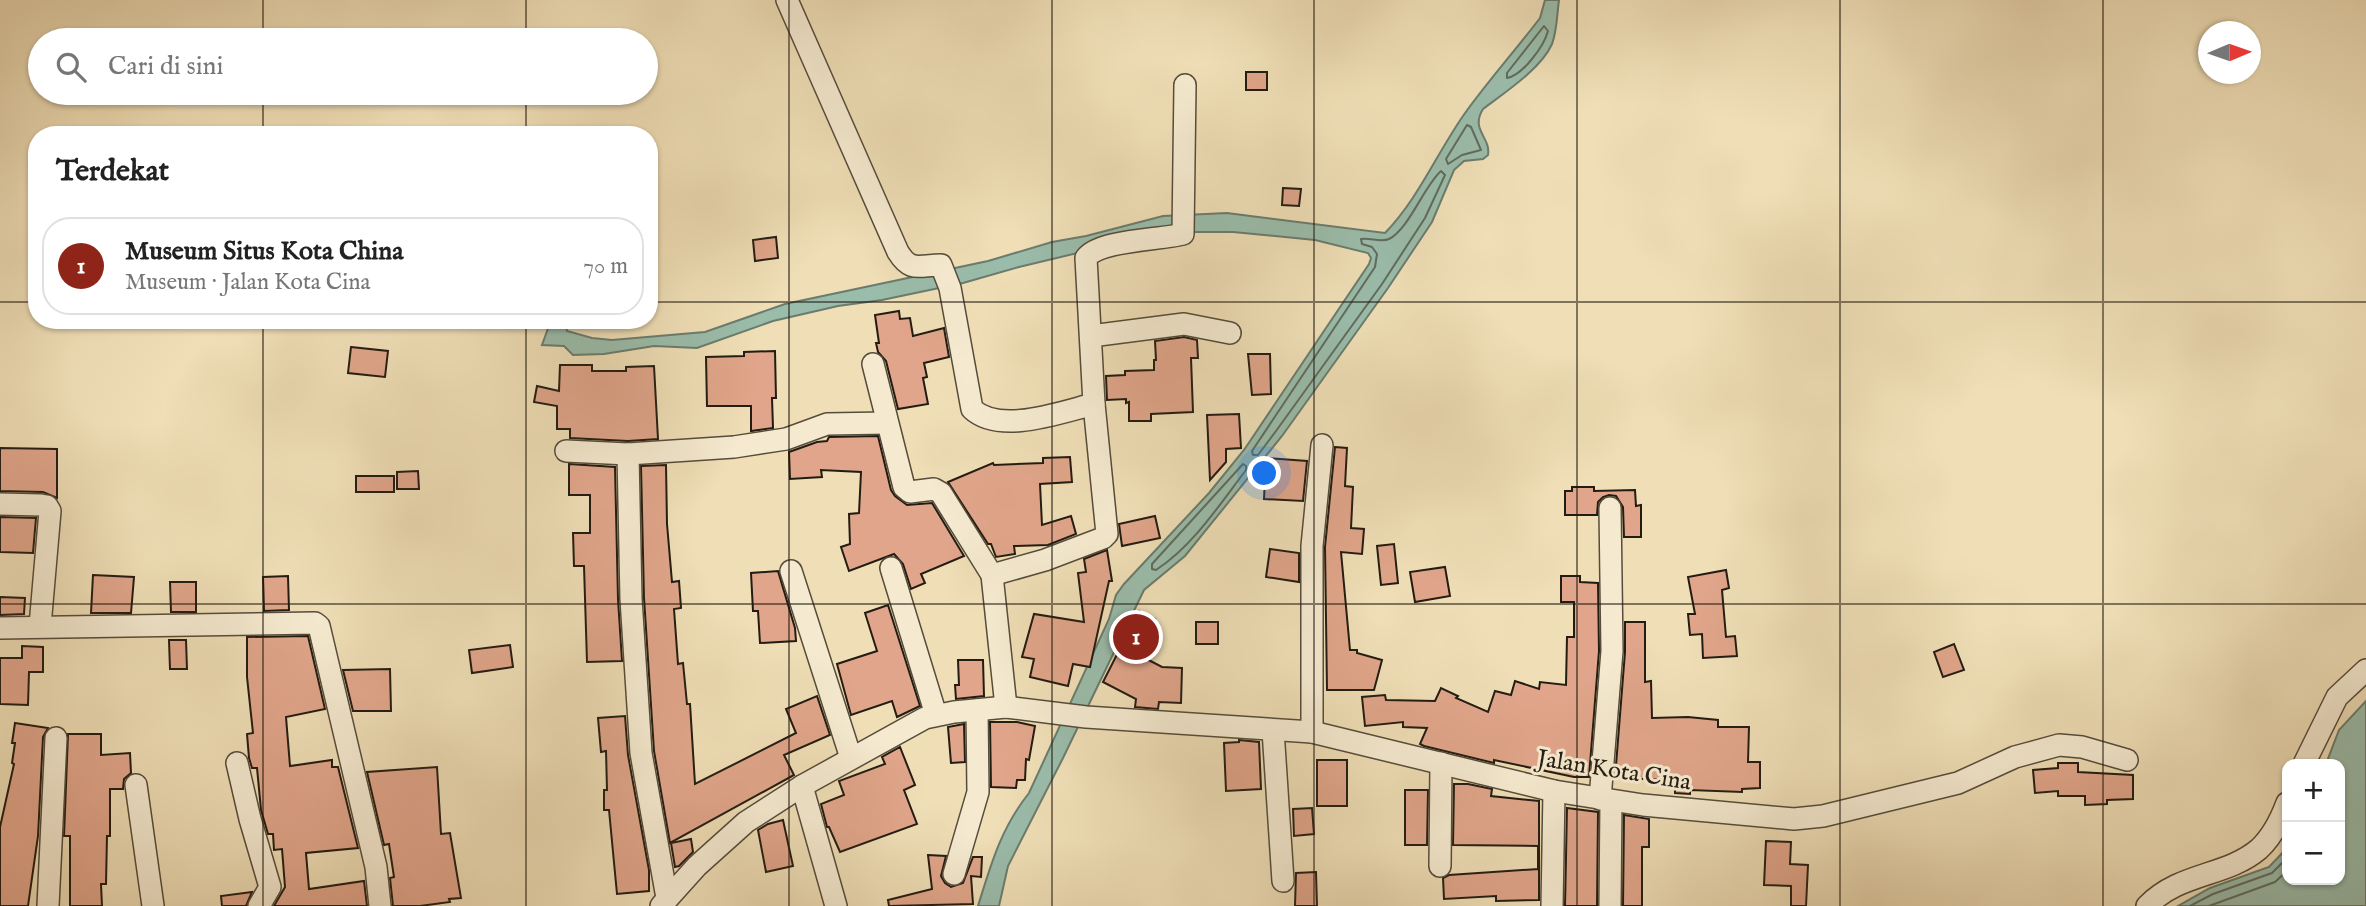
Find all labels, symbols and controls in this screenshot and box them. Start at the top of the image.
north arrow [2198,21,2261,84]
search box [28,28,658,105]
icon: search [52,48,90,86]
text: Cari di sini [108,50,223,83]
text: Terdekat [56,153,169,191]
text: Museum Situs Kota China [125,235,403,268]
text: 1 [77,252,85,281]
text: 70 m [583,252,628,281]
text: Museum · Jalan Kota Cina [125,268,370,297]
your location [1247,456,1281,490]
pin: 1 [1113,611,1159,663]
street label: Jalan Kota Cina [1532,743,1694,799]
map controls [2282,759,2345,885]
button: + [2282,759,2345,822]
button: − [2282,822,2345,885]

